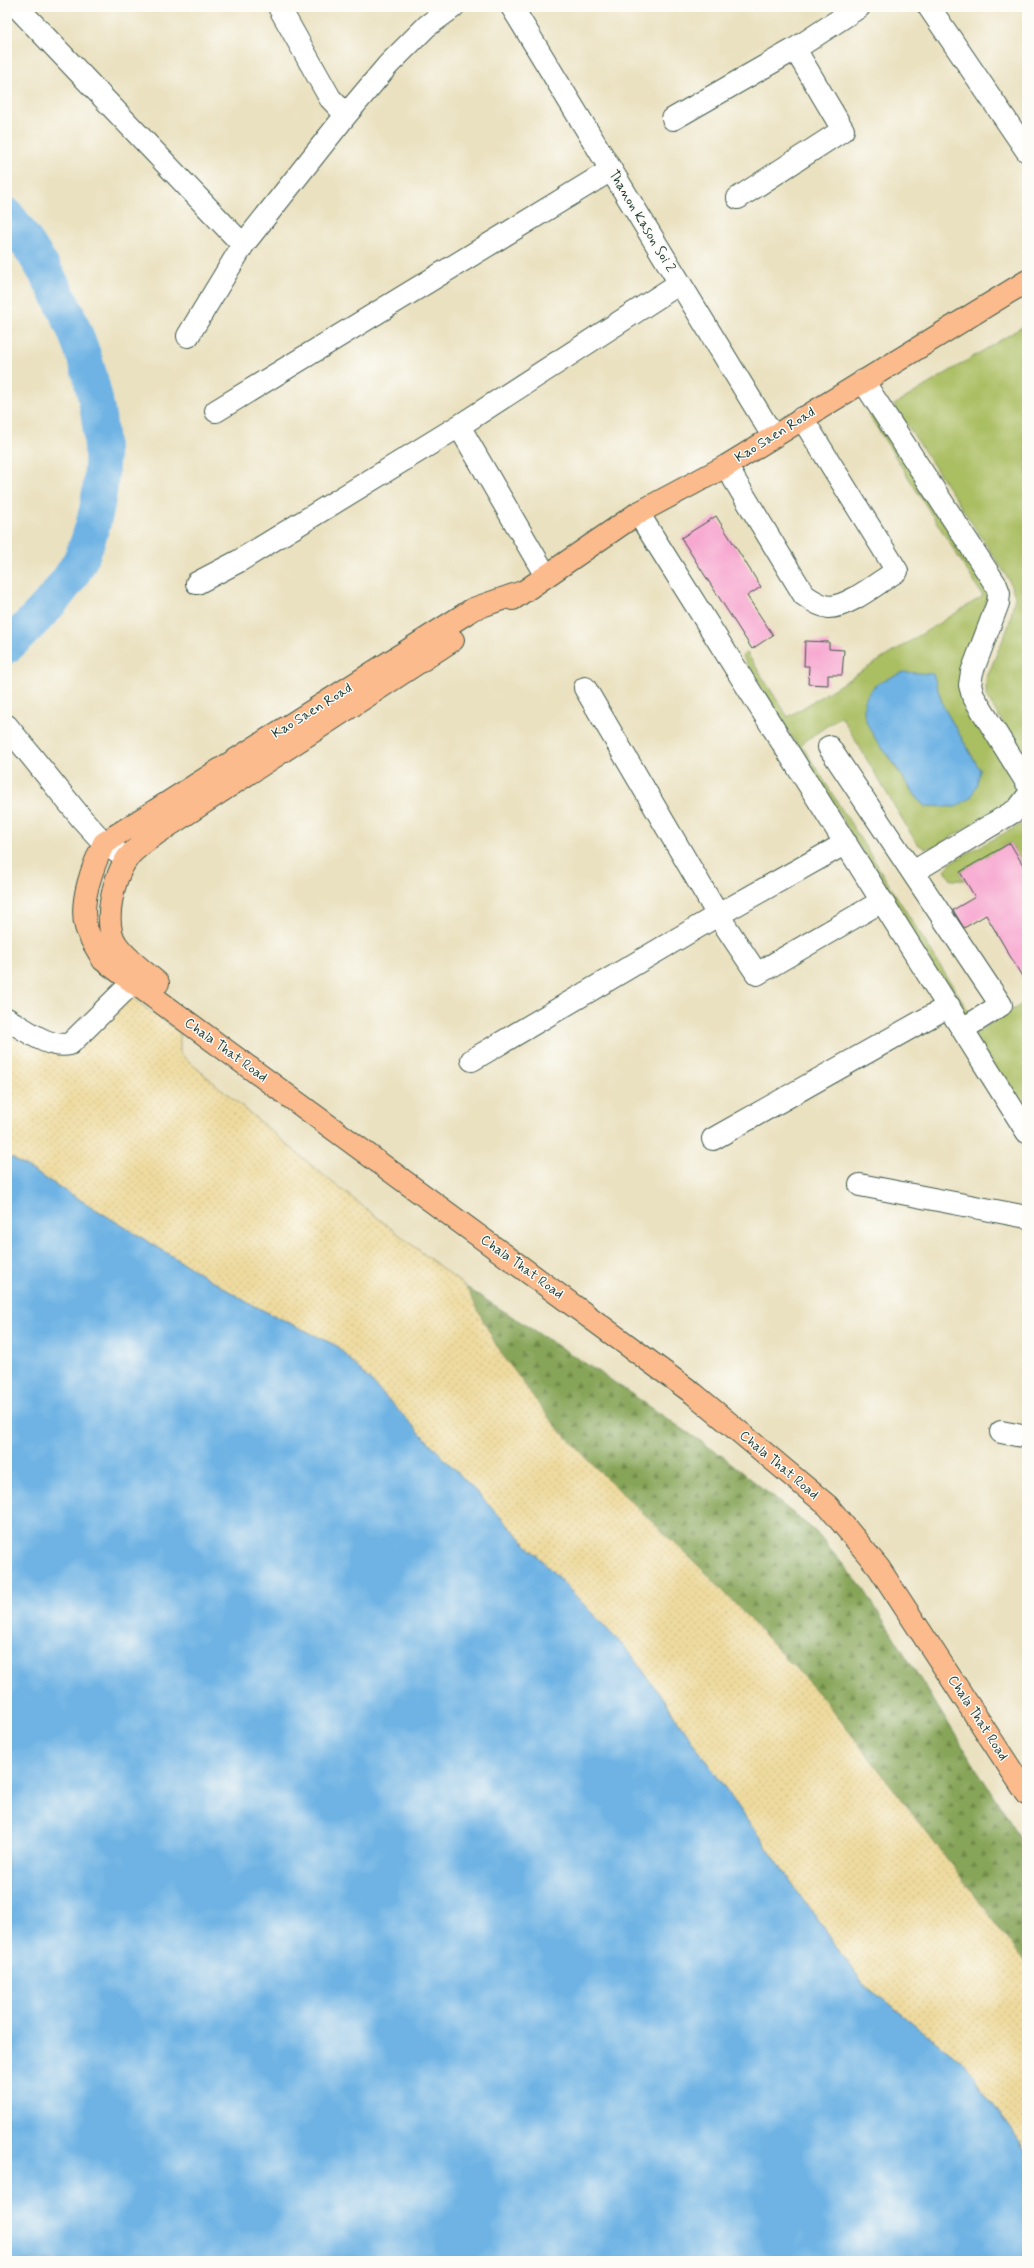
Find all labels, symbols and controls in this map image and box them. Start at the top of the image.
street label: Thanon Kason Soi 2 [604,167,680,275]
street label: Kao Saen Road [731,403,819,467]
street label: Kao Saen Road [268,679,356,743]
street label: Chala That Road [181,1014,271,1086]
street label: Chala That Road [477,1231,567,1303]
street label: Chala That Road [735,1426,823,1504]
street label: Chala That Road [944,1672,1012,1764]

